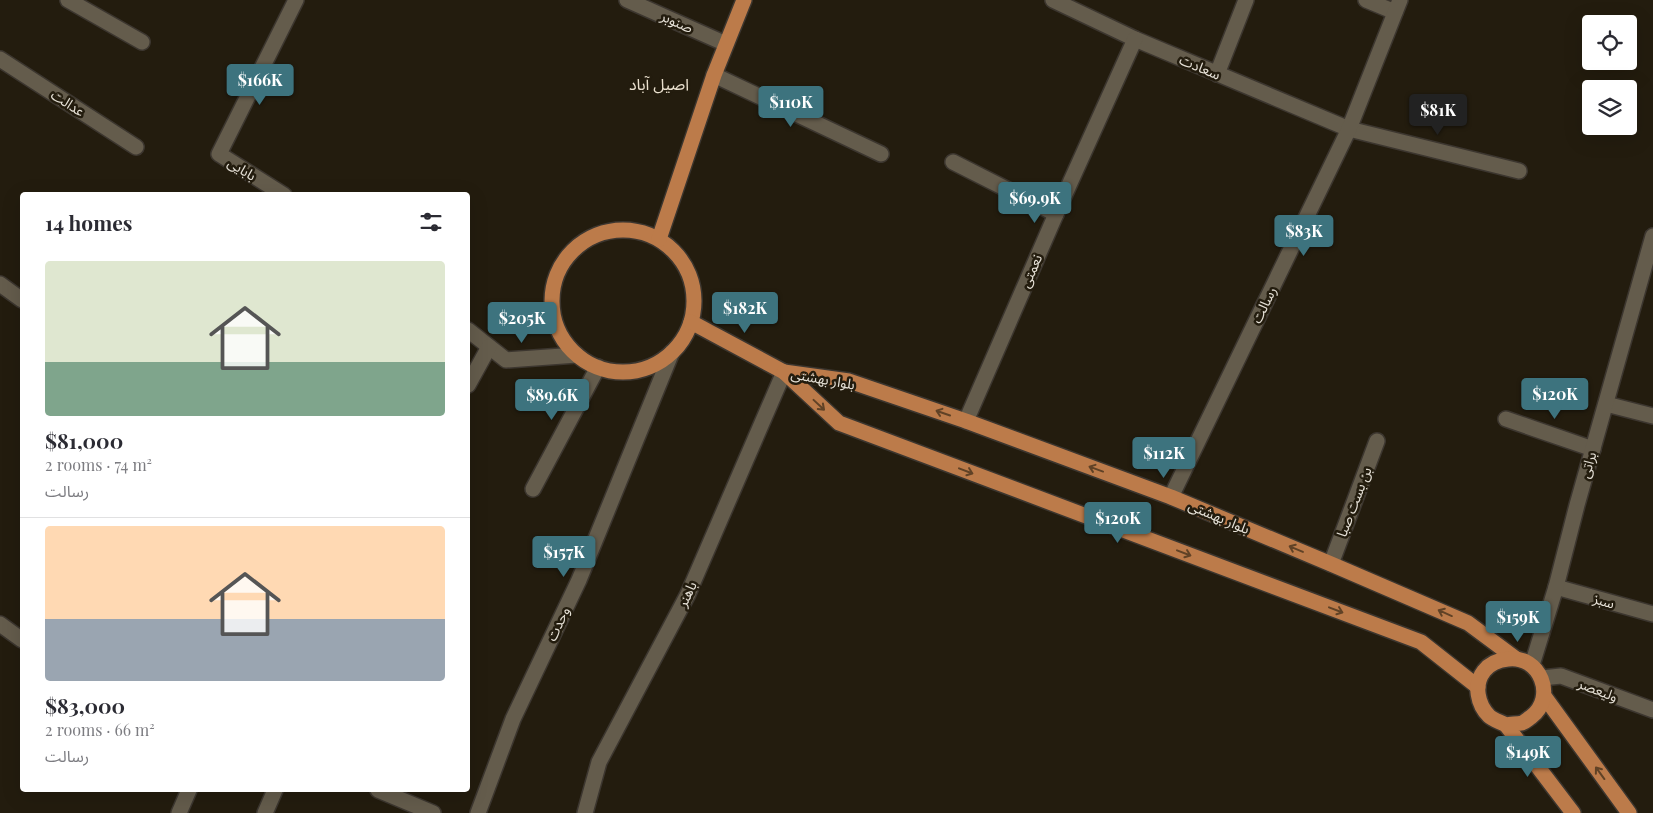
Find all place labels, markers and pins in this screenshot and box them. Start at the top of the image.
pin: $166K [225,64,295,106]
pin: $110K [756,86,826,128]
pin: $81K [1408,94,1468,136]
pin: $69.9K [994,182,1076,224]
pin: $83K [1274,214,1334,257]
pin: $182K [710,292,780,334]
pin: $205K [487,302,557,344]
pin: $89.6K [511,378,593,421]
pin: $120K [1520,378,1590,420]
pin: $112K [1129,436,1199,479]
pin: $120K [1083,502,1153,544]
pin: $157K [529,536,599,578]
pin: $159K [1483,600,1553,643]
pin: $149K [1493,736,1563,778]

